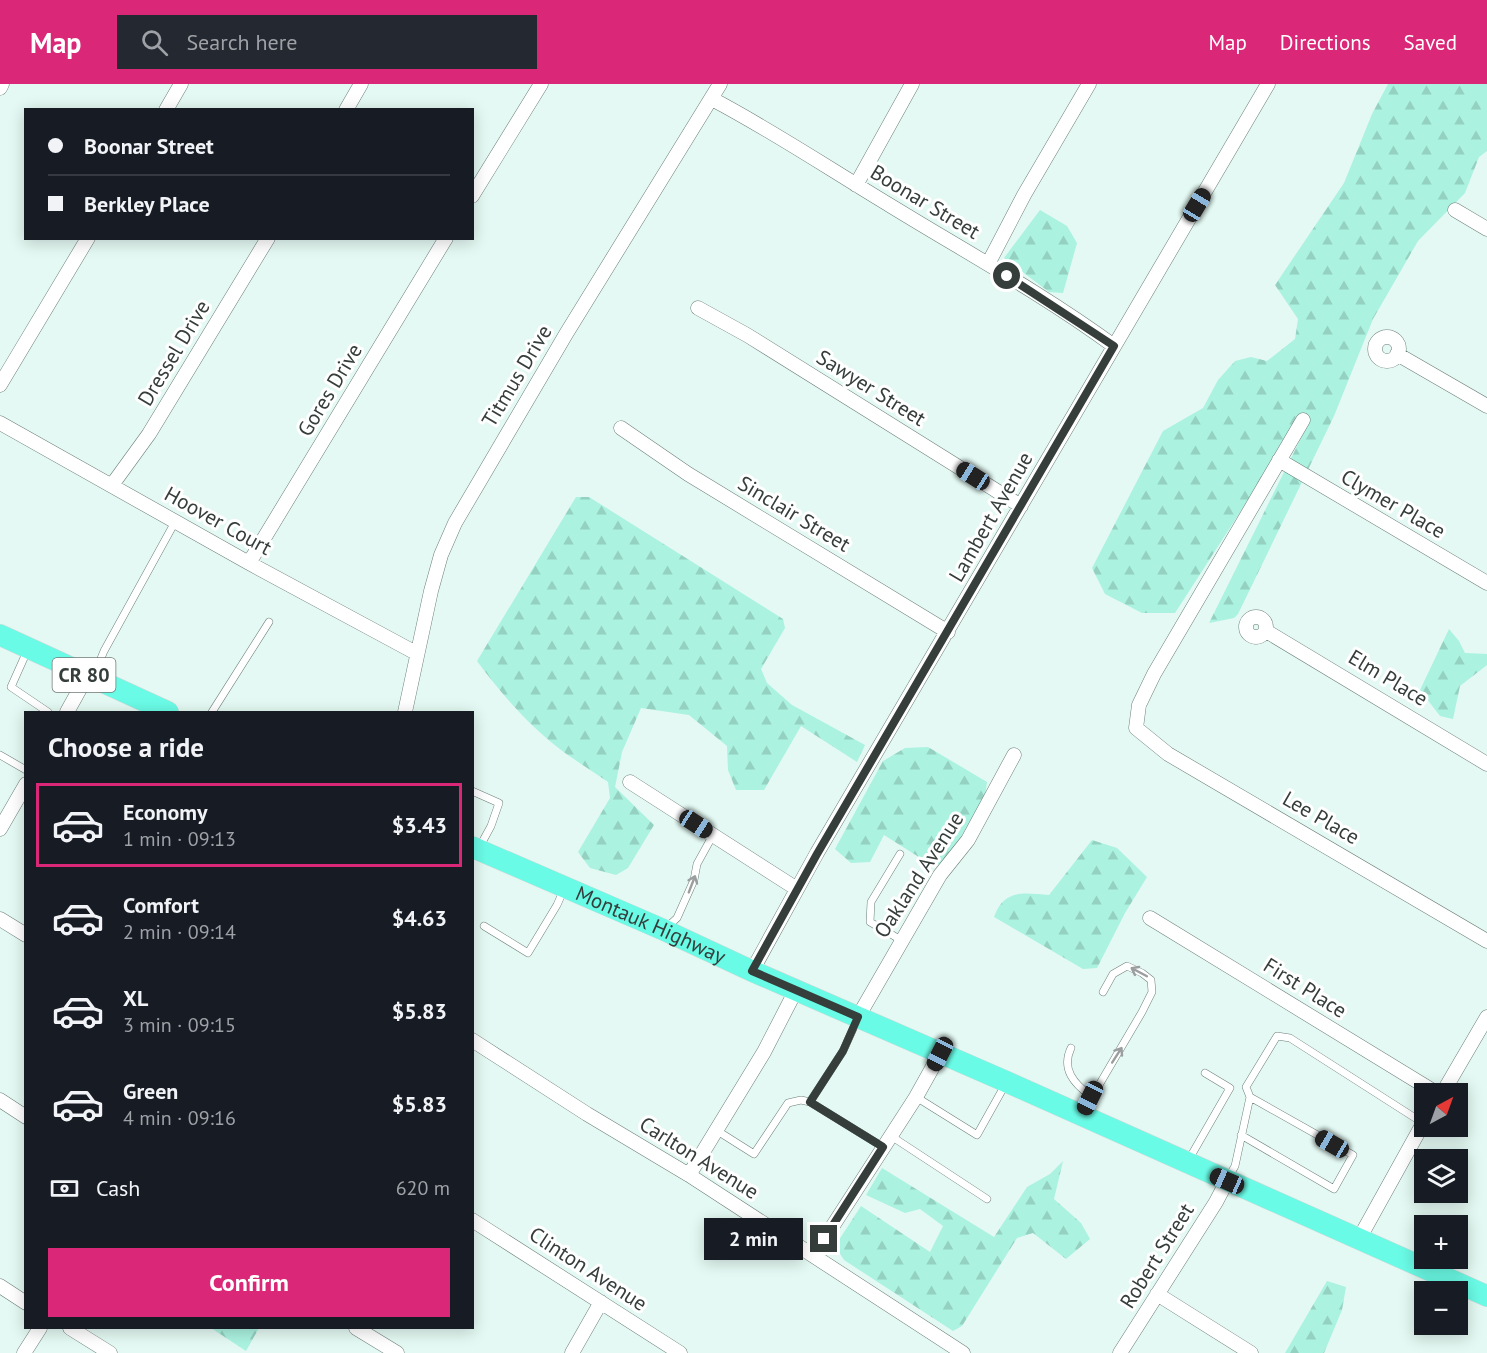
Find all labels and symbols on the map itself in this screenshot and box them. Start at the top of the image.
street label: Boonar Street [866,158,985,245]
car [1180,185,1214,225]
route start [993,262,1020,289]
street label: Dressel Drive [131,295,216,411]
street label: Titmus Drive [476,320,558,432]
street label: Gores Drive [291,338,368,441]
street label: Sawyer Street [812,343,931,432]
street label: Lambert Avenue [943,447,1039,586]
car [953,459,993,493]
street label: Clymer Place [1336,463,1450,544]
street label: Sinclair Street [733,469,855,558]
street label: Hoover Court [160,480,277,561]
street label: Elm Place [1344,643,1433,712]
road number: CR 80 [52,658,116,692]
street label: Lee Place [1278,785,1364,850]
car [676,807,716,841]
street label: Oakland Avenue [868,807,969,943]
one-way arrow [687,875,698,894]
street label: Montauk Highway [572,879,730,970]
street label: First Place [1259,951,1352,1024]
one-way arrow [1130,966,1148,978]
car [924,1034,956,1074]
one-way arrow [1112,1047,1124,1064]
car [1074,1078,1106,1118]
north arrow [1414,1083,1468,1137]
street label: Carlton Avenue [635,1110,764,1205]
car [1312,1127,1352,1161]
car [1207,1165,1247,1197]
street label: Robert Street [1114,1198,1200,1313]
callout: 2 min [704,1218,803,1260]
street label: Clinton Avenue [524,1220,652,1317]
route end [810,1225,837,1252]

